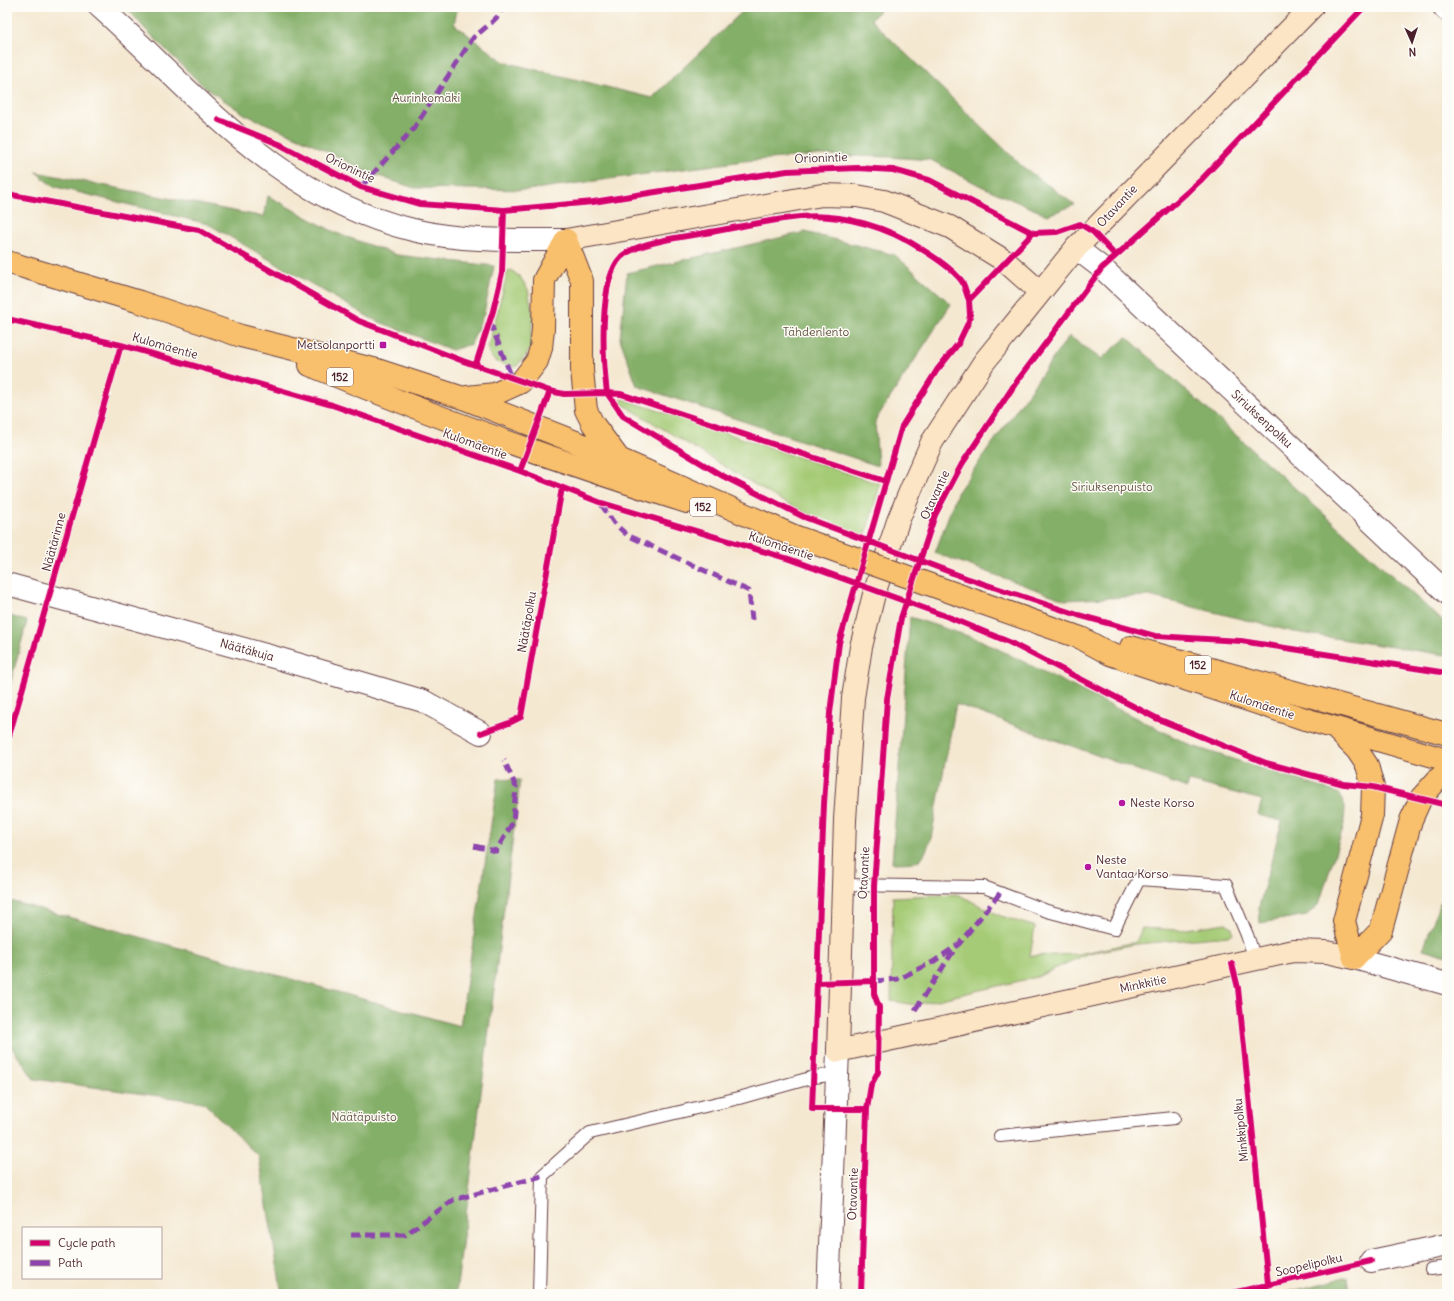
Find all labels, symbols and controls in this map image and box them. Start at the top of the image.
north arrow [1392,22,1432,62]
text: N [1408,45,1417,59]
park label: Aurinkomäki [392,90,460,105]
street label: Orionintie [323,149,378,186]
street label: Orionintie [794,149,848,166]
street label: Otavantie [1093,181,1140,230]
park label: Tähdenlento [783,324,849,339]
street label: Kulomäentie [131,329,200,362]
place label: Metsolanportti [297,337,375,352]
marker: Metsolanportti [378,340,388,350]
road number: 152 [327,368,353,386]
street label: Siriuksenpolku [1229,386,1296,451]
street label: Kulomäentie [441,425,509,462]
street label: Otavantie [917,468,953,522]
park label: Siriuksenpuisto [1071,479,1153,494]
road number: 152 [690,498,716,516]
street label: Näätärinne [38,511,69,573]
street label: Kulomäentie [747,528,816,563]
street label: Näätäpolku [514,590,539,654]
street label: Näätäkuja [218,635,276,664]
road number: 152 [1185,656,1211,674]
street label: Kulomäentie [1228,687,1297,722]
place label: Neste Korso [1130,795,1195,810]
marker: Neste Korso [1117,798,1127,808]
street label: Otavantie [855,846,872,900]
place label: Neste Vantaa Korso [1096,852,1169,881]
marker: Neste Vantaa Korso [1083,862,1093,872]
street label: Minkkitie [1118,971,1168,996]
street label: Minkkipolku [1230,1098,1251,1162]
park label: Näätäpuisto [331,1109,397,1124]
street label: Otavantie [844,1167,861,1221]
legend [22,1227,162,1279]
text: Cycle path [58,1235,115,1250]
street label: Soopelipolku [1274,1250,1344,1279]
text: Path [58,1255,83,1270]

